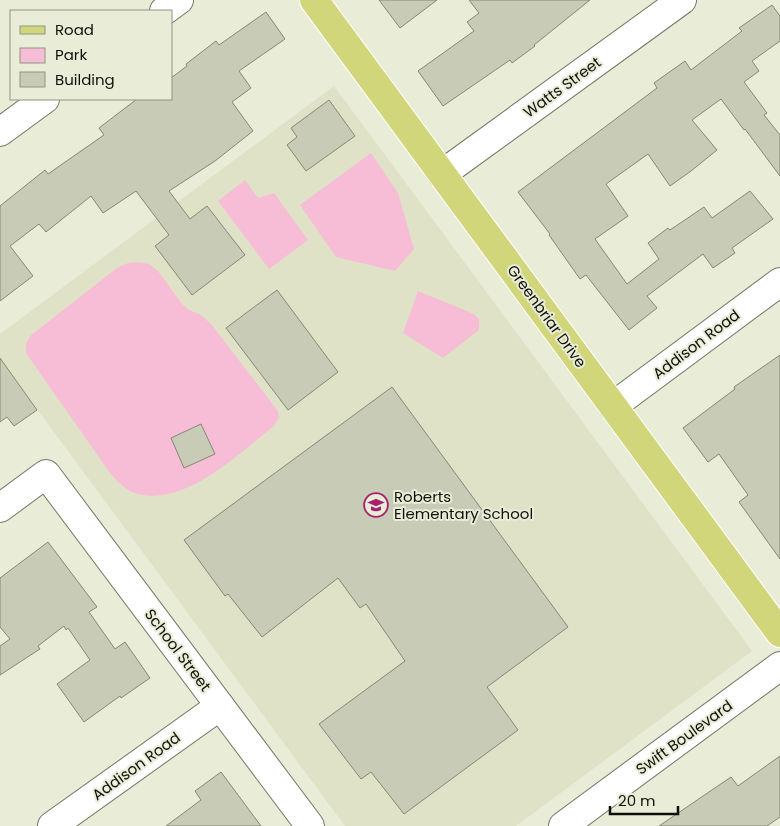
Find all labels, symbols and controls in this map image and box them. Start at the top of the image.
legend [10,10,172,100]
text: Road [55,19,94,40]
text: Park [55,44,87,65]
street label: Watts Street [519,52,605,122]
text: Building [55,69,115,90]
street label: Greenbriar Drive [503,260,591,372]
street label: Addison Road [648,304,744,384]
place label: Roberts Elementary School [394,486,533,524]
school or university icon: Roberts Elementary School [363,492,389,518]
street label: School Street [140,604,216,696]
street label: Swift Boulevard [631,695,737,779]
street label: Addison Road [88,727,184,805]
scale bar [610,784,678,816]
text: 20 m [618,790,656,811]

